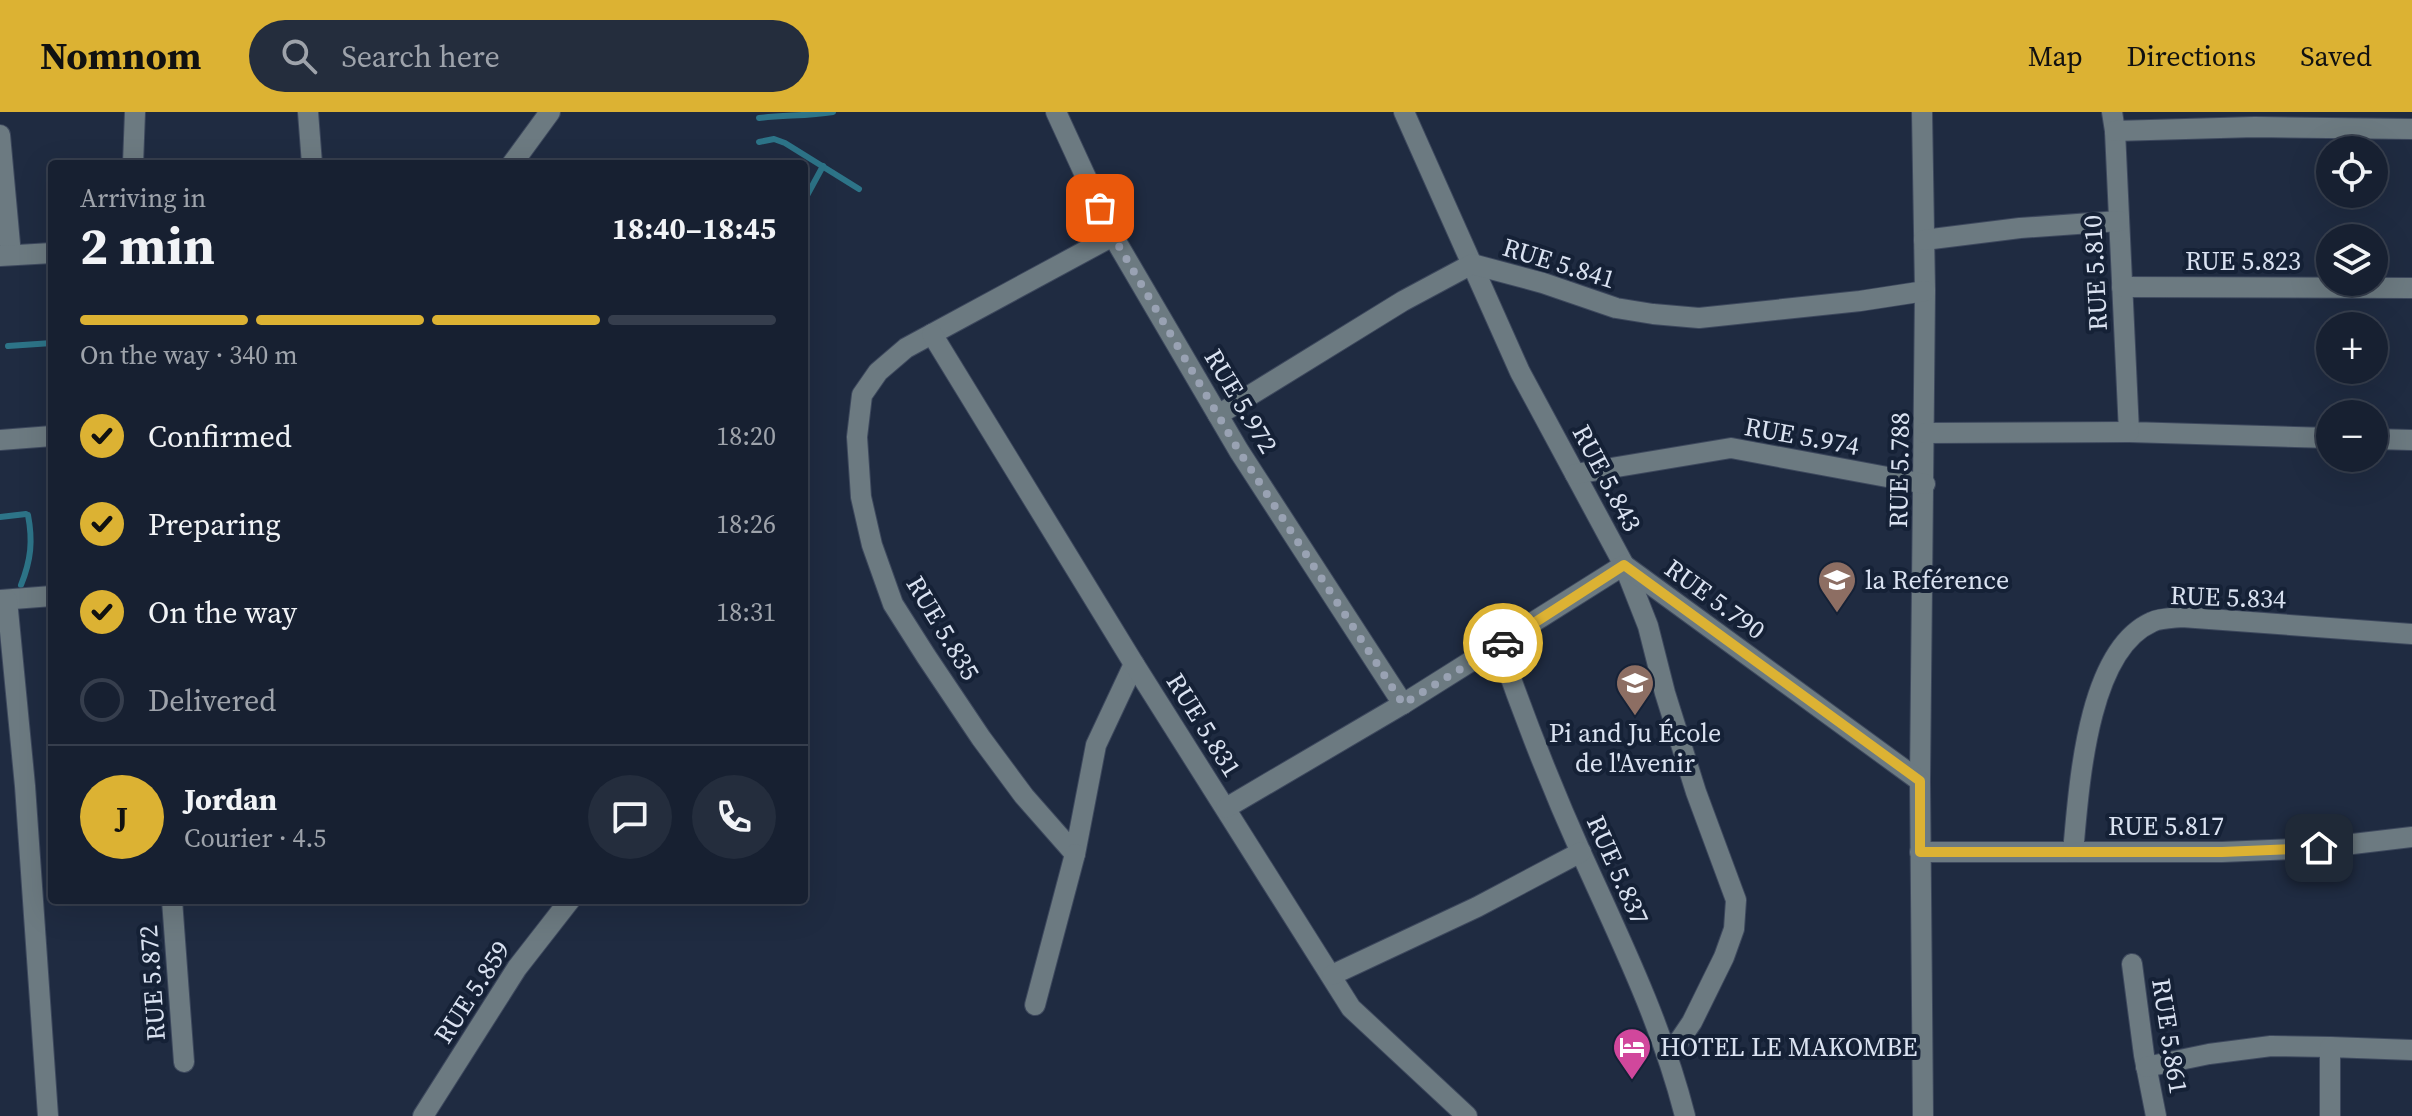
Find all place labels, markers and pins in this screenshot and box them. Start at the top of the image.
pin [1066,174,1134,242]
school or university icon: la Reférence [1816,559,1858,614]
place label: la Reférence [1865,562,2009,598]
school or university icon: Pi and Ju École de l'Avenir [1614,662,1656,717]
place label: Pi and Ju École de l'Avenir [1549,715,1721,781]
pin [2285,814,2353,882]
hotel icon: HOTEL LE MAKOMBE [1611,1026,1653,1081]
place label: HOTEL LE MAKOMBE [1660,1029,1917,1065]

